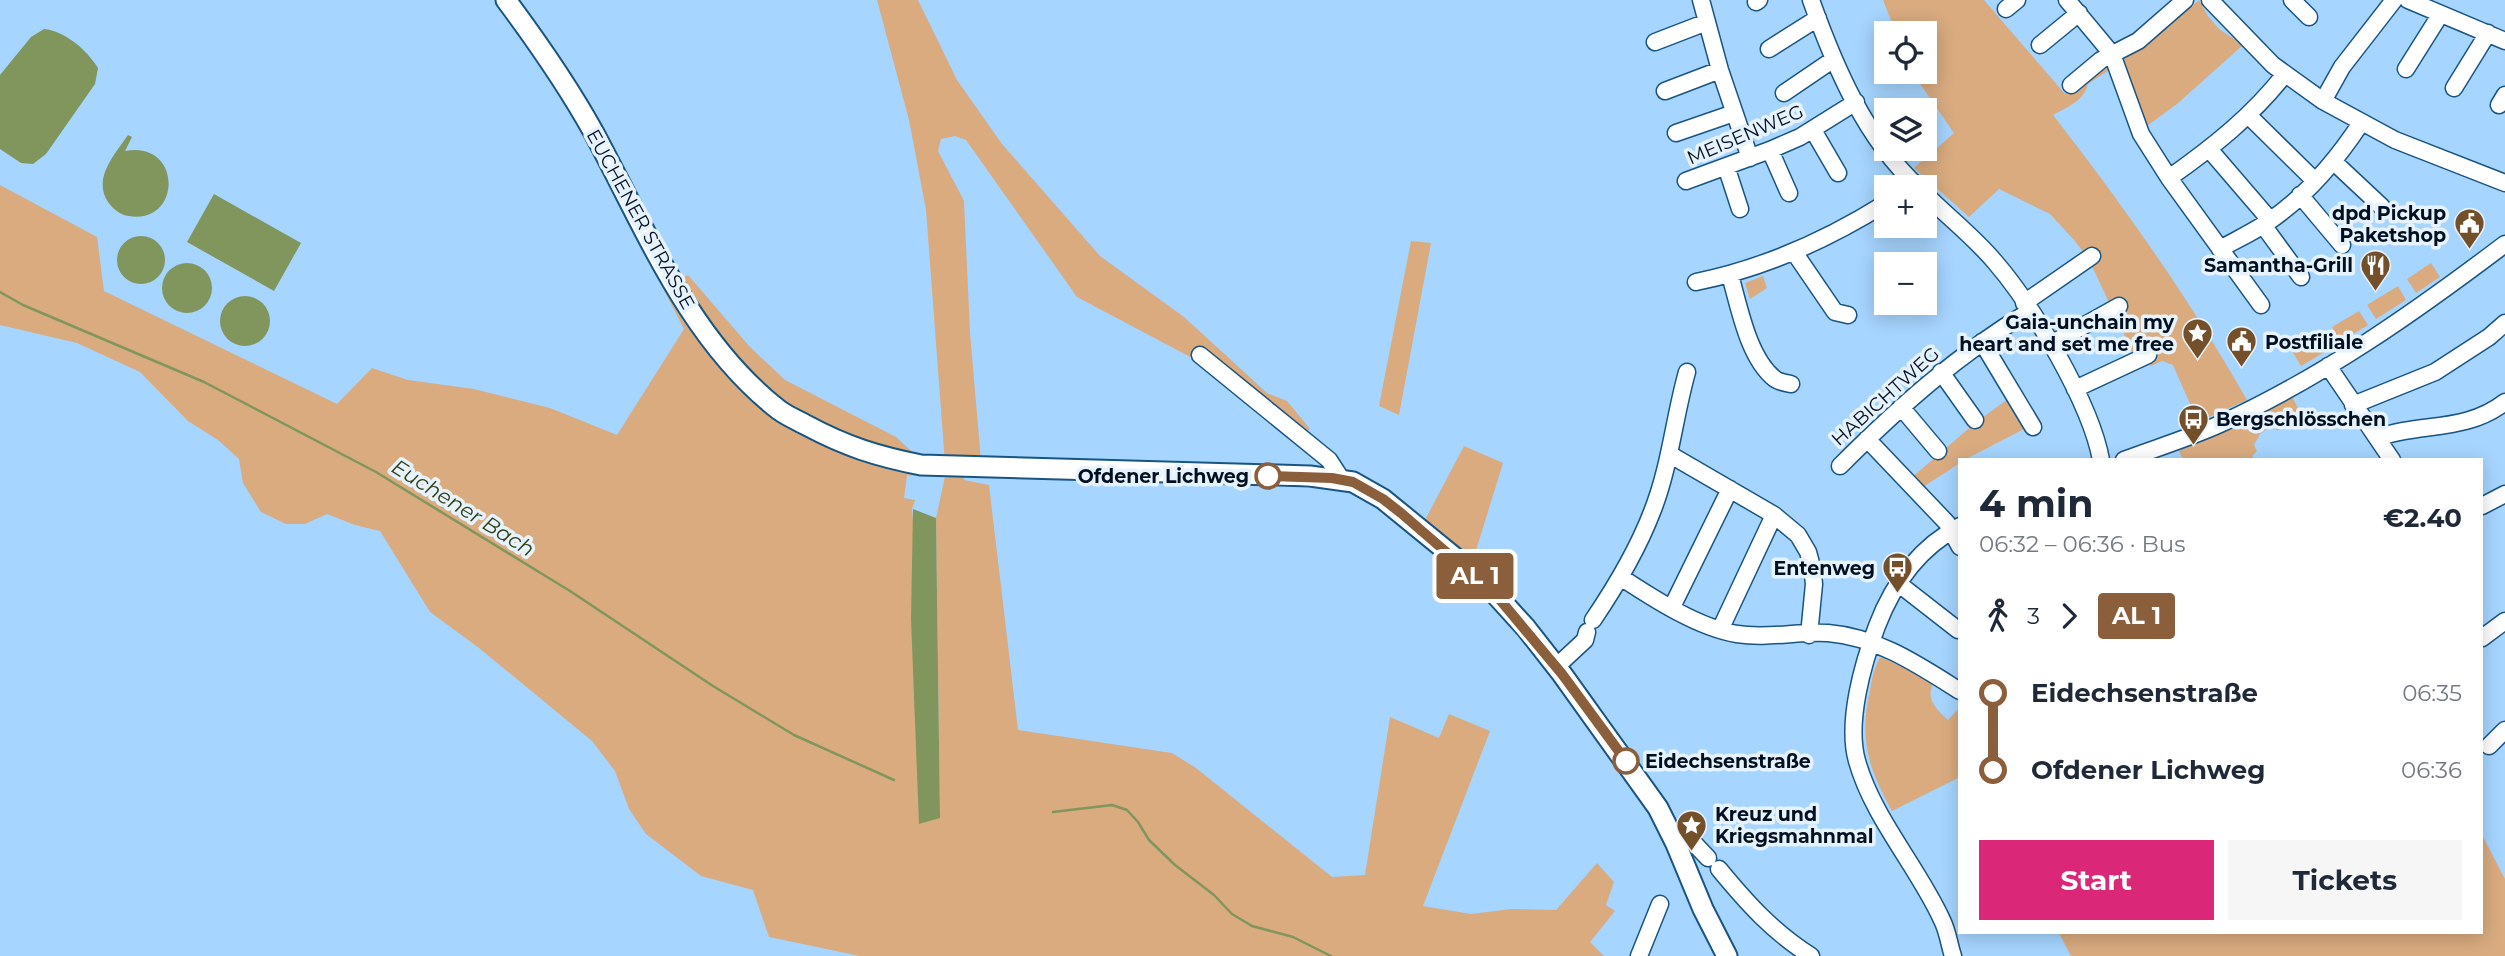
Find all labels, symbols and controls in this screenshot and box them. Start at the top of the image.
map controls [1874,21,1937,315]
button: locate [1874,21,1937,84]
button: layers [1874,98,1937,161]
street label: MEISENWEG [1683,100,1807,169]
street label: EUCHENER STRASSE [582,125,700,313]
button: + [1874,175,1937,238]
place label: dpd Pickup Paketshop [2332,202,2446,247]
public building icon: dpd Pickup Paketshop [2452,207,2486,251]
restaurant icon: Samantha-Grill [2359,248,2393,292]
button: − [1874,252,1937,315]
place label: Samantha-Grill [2204,254,2353,277]
place label: Gaia-unchain my heart and set me free [1959,311,2175,356]
place icon: Gaia-unchain my heart and set me free [2180,316,2214,360]
public building icon: Postfiliale [2225,325,2259,369]
place label: Postfiliale [2265,331,2363,354]
street label: HABICHTWEG [1827,342,1944,451]
bus stop icon: Bergschlösschen [2176,402,2210,446]
place label: Bergschlösschen [2216,408,2386,431]
water label: Euchener Bach [387,454,539,561]
marker: Ofdener Lichweg [1255,463,1281,489]
place label: Ofdener Lichweg [1078,465,1249,488]
text: 4 min [1979,480,2094,527]
text: €2.40 [2383,502,2462,534]
text: 06:32 – 06:36 · Bus [1979,530,2186,558]
bus stop icon: Entenweg [1881,551,1915,595]
line badge: AL 1 [1426,553,1524,599]
place label: Entenweg [1773,557,1875,580]
text: AL 1 [1450,561,1500,590]
icon: walk [1979,597,2017,635]
icon: forward [2050,597,2088,635]
text: AL 1 [2112,601,2161,630]
text: 3 [2027,602,2040,630]
text: Eidechsenstraße [2031,677,2258,709]
text: 06:35 [2402,679,2462,707]
marker: Eidechsenstraße [1613,748,1639,774]
place label: Eidechsenstraße [1645,750,1811,773]
text: Ofdener Lichweg [2031,754,2265,786]
text: 06:36 [2401,756,2462,784]
place label: Kreuz und Kriegsmahnmal [1715,803,1873,848]
place icon: Kreuz und Kriegsmahnmal [1675,808,1709,852]
button: Start [1979,840,2214,920]
button: Tickets [2228,840,2462,920]

